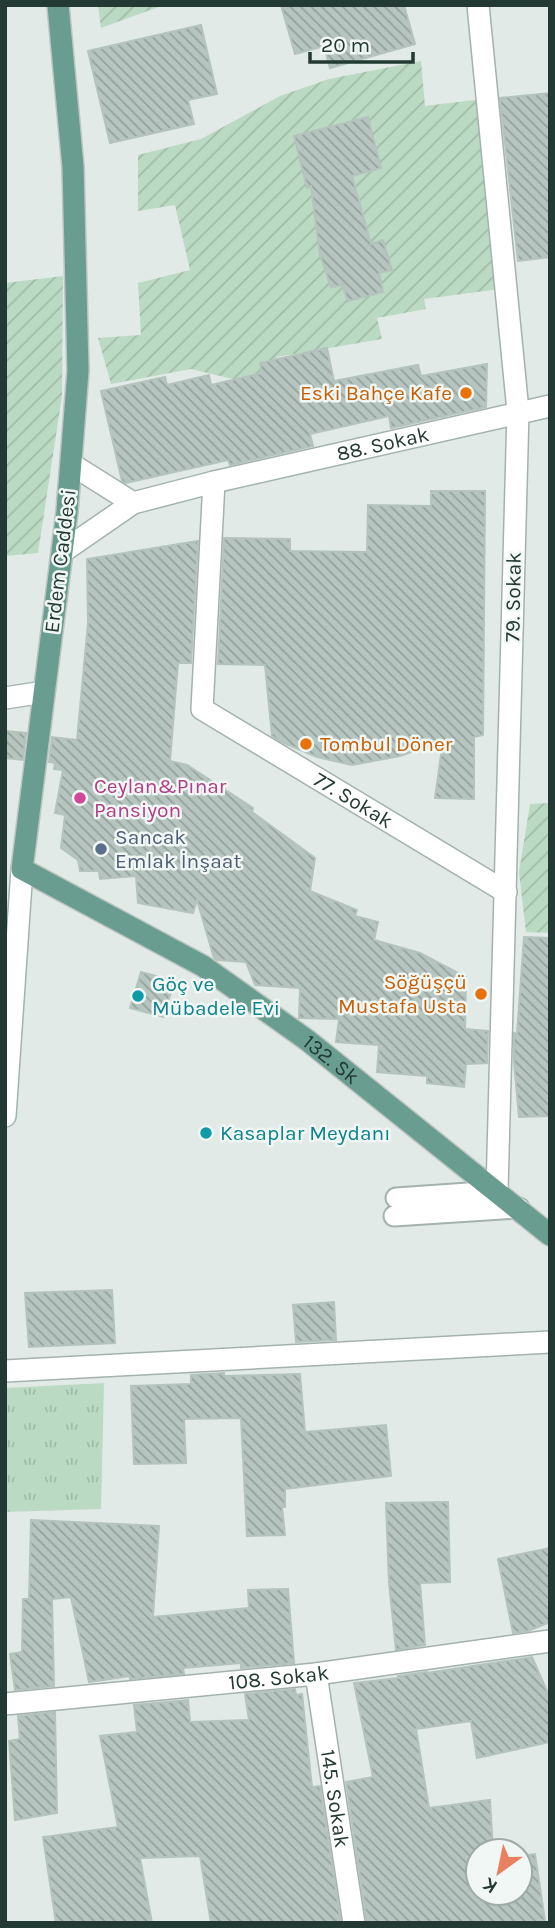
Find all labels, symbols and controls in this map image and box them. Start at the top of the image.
scale bar [310,21,413,65]
text: 20 m [321,33,370,57]
place label: Eski Bahçe Kafe [300,381,452,405]
marker: Eski Bahçe Kafe [458,385,474,401]
street label: 88. Sokak [334,422,431,466]
street label: Erdem Caddesi [39,488,81,634]
street label: 79. Sokak [500,552,526,642]
place label: Tombul Döner [320,732,453,756]
marker: Tombul Döner [298,736,314,752]
street label: 77. Sokak [310,767,397,833]
place label: Ceylan&Pınar Pansiyon [94,774,227,822]
marker: Ceylan&Pınar Pansiyon [72,790,88,806]
place label: Sancak Emlak İnşaat [115,825,241,873]
marker: Sancak Emlak İnşaat [93,841,109,857]
place label: Söğüşçü Mustafa Usta [338,970,467,1018]
place label: Göç ve Mübadele Evi [152,972,280,1020]
marker: Söğüşçü Mustafa Usta [473,986,489,1002]
marker: Göç ve Mübadele Evi [130,988,146,1004]
street label: 132. Sk [298,1030,364,1089]
place label: Kasaplar Meydanı [220,1121,391,1145]
marker: Kasaplar Meydanı [198,1125,214,1141]
street label: 108. Sokak [228,1660,331,1694]
street label: 145. Sokak [316,1748,354,1849]
north arrow [464,1837,534,1907]
text: K [479,1873,501,1898]

